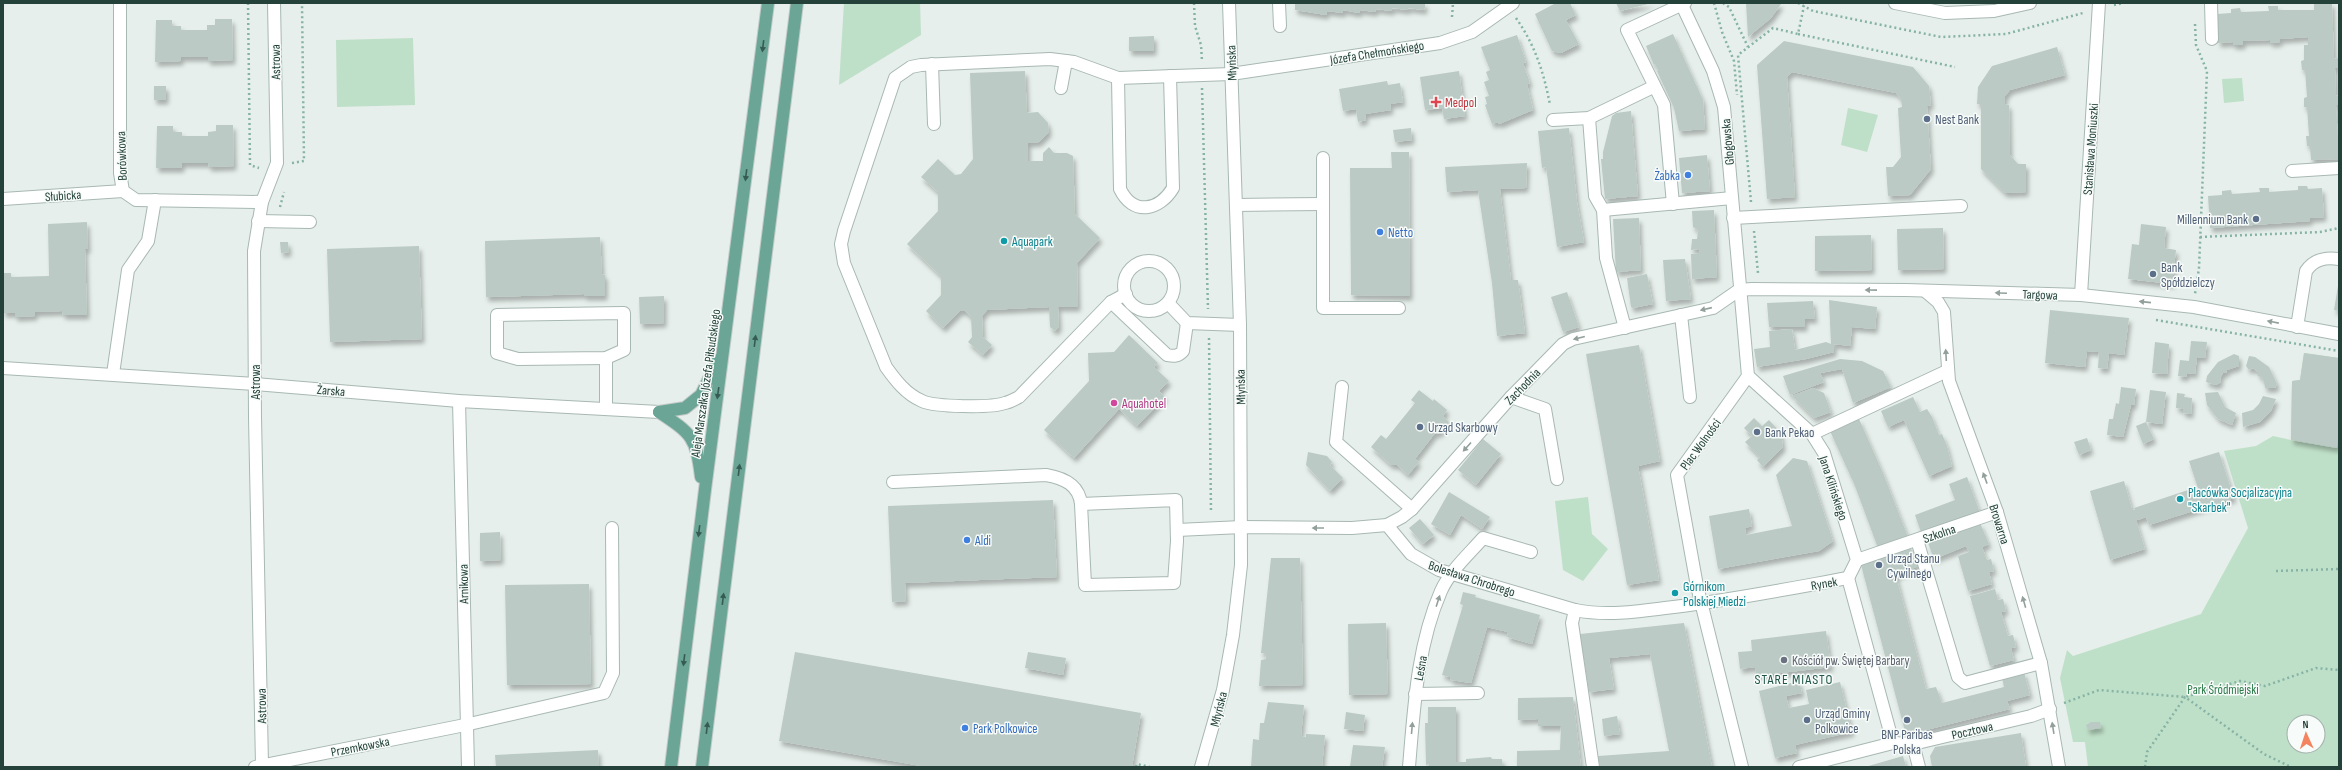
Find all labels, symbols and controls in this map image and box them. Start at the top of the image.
street label: Józefa Chełmońskiego [1328,38,1425,68]
one-way arrow [759,40,766,52]
street label: Astrowa [268,44,284,81]
street label: Młyńska [1223,45,1241,81]
place label: Medpol [1445,95,1477,111]
marker: Medpol [1430,96,1442,108]
street label: Stanisława Moniuszki [2080,103,2102,195]
place label: Nest Bank [1935,112,1979,128]
marker: Nest Bank [1922,114,1932,124]
street label: Głogowska [1718,118,1738,166]
street label: Borówkowa [113,131,131,181]
place label: Żabka [1654,167,1680,184]
one-way arrow [743,169,749,181]
marker: Żabka [1683,170,1693,180]
street label: Słubicka [44,187,82,205]
place label: Millennium Bank [2177,212,2248,228]
marker: Millennium Bank [2251,214,2261,224]
place label: Netto [1388,225,1413,241]
marker: Netto [1375,227,1385,237]
place label: Aquapark [1011,234,1053,250]
marker: Aquapark [999,236,1009,246]
place label: Bank Spółdzielczy [2161,260,2215,291]
marker: Bank Spółdzielczy [2148,269,2158,279]
street label: Targowa [2022,286,2058,304]
one-way arrow [1864,287,1877,293]
one-way arrow [1994,290,2007,296]
one-way arrow [2139,299,2151,305]
one-way arrow [1699,307,1712,313]
street label: Aleja Marszałka Józefa Piłsudskiego [688,308,724,459]
one-way arrow [2267,319,2279,325]
one-way arrow [752,335,758,347]
one-way arrow [1573,336,1585,342]
one-way arrow [1943,348,1949,361]
street label: Astrowa [248,364,264,401]
street label: Zachodnia [1501,365,1544,408]
street label: Młyńska [1233,369,1249,405]
street label: Żarska [316,381,346,400]
one-way arrow [715,387,721,399]
place label: Aquahotel [1121,396,1166,412]
marker: Aquahotel [1109,398,1119,408]
street label: Plac Wolności [1677,416,1725,473]
place label: Urząd Skarbowy [1428,420,1498,436]
marker: Urząd Skarbowy [1415,422,1425,432]
place label: Bank Pekao [1765,425,1815,441]
marker: Bank Pekao [1752,427,1762,437]
one-way arrow [1462,442,1471,452]
street label: Jana Kilińskiego [1815,453,1851,523]
one-way arrow [736,464,742,476]
one-way arrow [1981,472,1987,484]
place label: Placówka Socjalizacyjna "Skarbek" [2188,485,2292,516]
marker: Placówka Socjalizacyjna "Skarbek" [2175,494,2185,504]
street label: Browarna [1985,502,2013,546]
street label: Szkolna [1921,521,1958,547]
one-way arrow [696,525,702,537]
one-way arrow [1311,525,1324,531]
place label: Aldi [974,533,991,549]
marker: Aldi [962,535,972,545]
place label: Urząd Stanu Cywilnego [1887,551,1940,582]
street label: Bolesława Chrobrego [1426,557,1517,601]
marker: Urząd Stanu Cywilnego [1874,560,1884,570]
street label: Arnikowa [456,564,472,605]
street label: Rynek [1810,574,1839,594]
place label: Górnikom Polskiej Miedzi [1683,579,1746,610]
marker: Górnikom Polskiej Miedzi [1670,588,1680,598]
one-way arrow [720,593,726,605]
one-way arrow [1435,595,1441,607]
one-way arrow [2021,596,2027,608]
place label: Kościół pw. Świętej Barbary [1792,653,1909,669]
one-way arrow [681,654,687,666]
street label: Leśna [1411,654,1431,682]
marker: Kościół pw. Świętej Barbary [1779,655,1789,665]
district label: STARE MIASTO [1755,671,1833,688]
park label: Park Śródmiejski [2187,682,2259,698]
street label: Astrowa [254,688,270,725]
street label: Młyńska [1207,690,1231,728]
place label: Urząd Gminy Polkowice [1815,706,1870,737]
north arrow [2286,714,2326,754]
marker: Urząd Gminy Polkowice [1802,715,1812,725]
marker: BNP Paribas Polska [1902,715,1912,725]
street label: Pocztowa [1950,718,1994,743]
text: N [2302,718,2309,731]
place label: Park Polkowice [973,721,1038,737]
one-way arrow [704,722,710,734]
one-way arrow [1409,722,1416,734]
one-way arrow [2050,722,2056,735]
marker: Park Polkowice [960,723,970,733]
place label: BNP Paribas Polska [1881,727,1933,758]
street label: Przemkowska [330,733,391,760]

